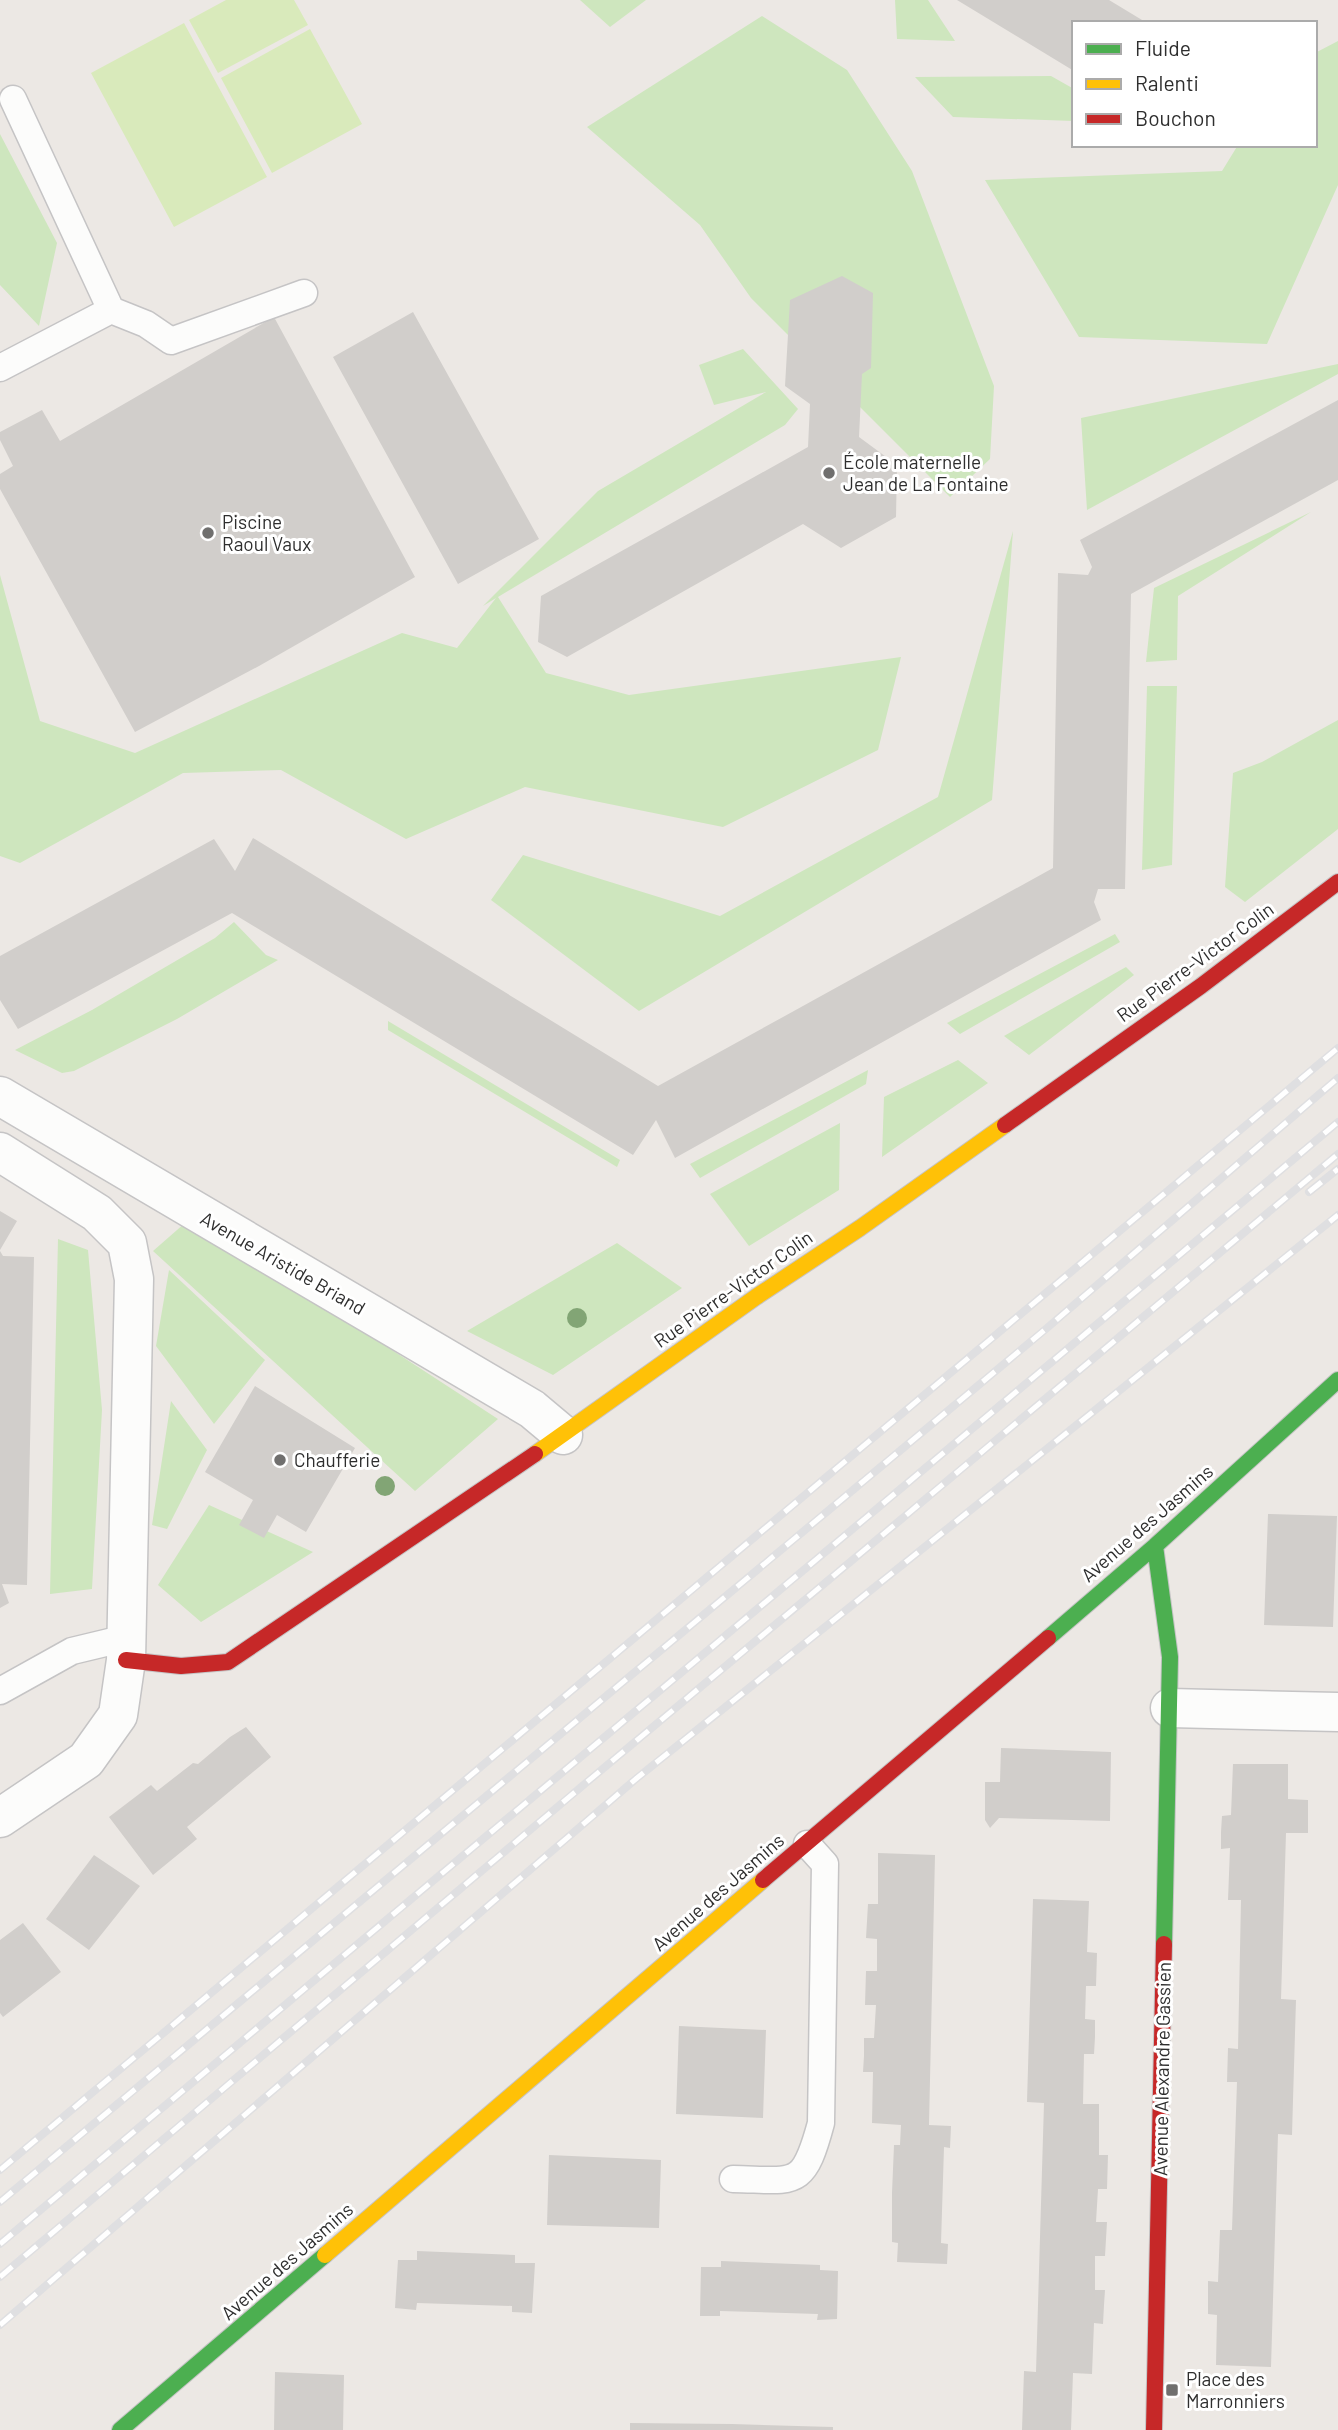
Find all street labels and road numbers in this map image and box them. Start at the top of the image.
street label: Rue Pierre-Victor Colin [1112,897,1278,1026]
street label: Avenue Aristide Briand [197,1206,370,1319]
street label: Rue Pierre-Victor Colin [649,1225,816,1352]
street label: Avenue des Jasmins [1076,1459,1217,1586]
street label: Avenue des Jasmins [647,1828,788,1955]
street label: Avenue Alexandre Gassien [1148,1962,1175,2176]
street label: Avenue des Jasmins [216,2197,357,2324]

